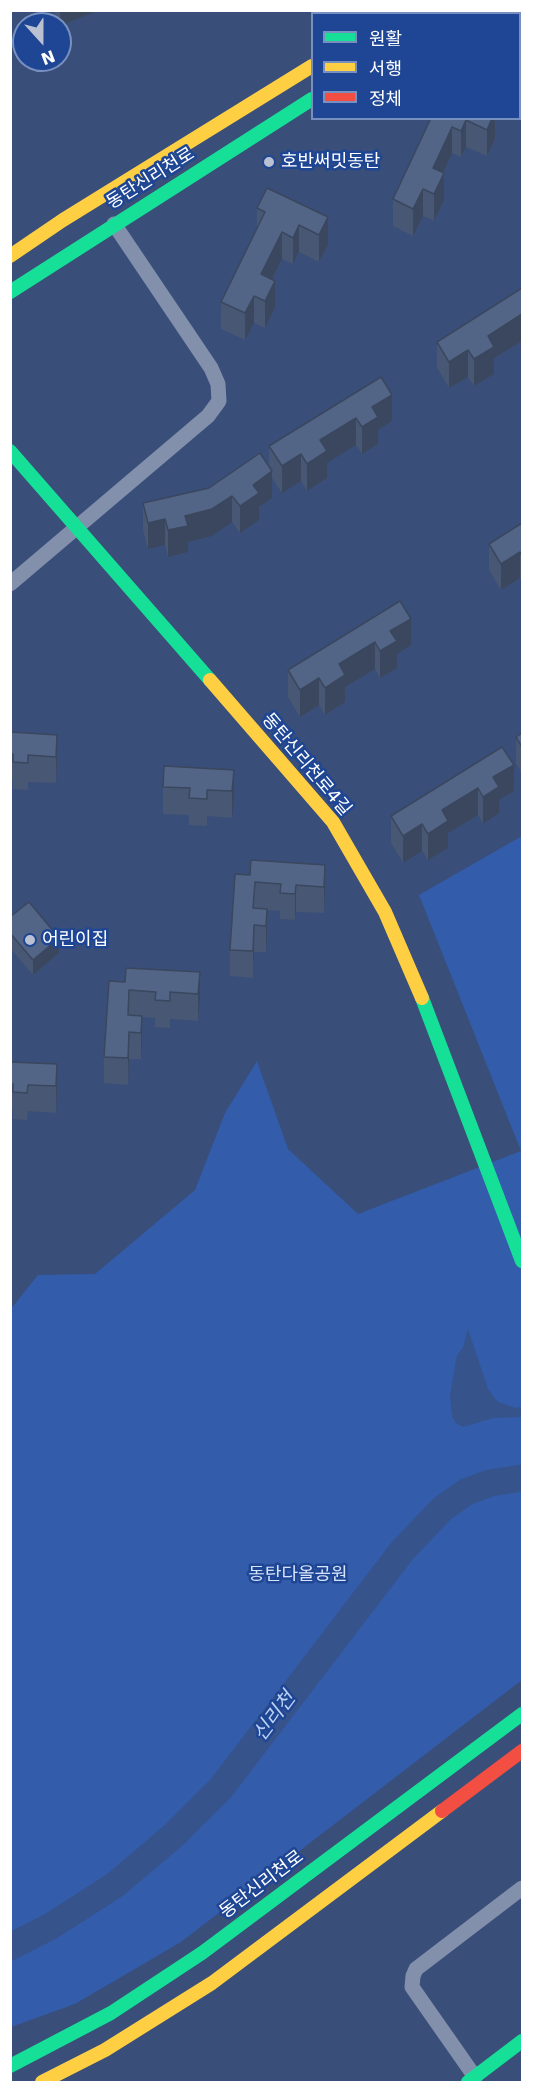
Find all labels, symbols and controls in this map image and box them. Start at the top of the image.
north arrow [12,12,72,72]
legend [311,12,521,120]
text: 원활 [369,28,402,49]
text: N [38,46,58,69]
text: 서행 [369,58,402,79]
text: 정체 [369,88,402,109]
street label: 동탄신리천로 [103,144,199,214]
place label: 호반써밋동탄 [281,151,380,173]
marker: 호반써밋동탄 [262,155,276,169]
street label: 동탄신리천로4길 [257,709,355,821]
place label: 어린이집 [42,929,108,951]
marker: 어린이집 [23,933,37,947]
park label: 동탄다올공원 [248,1564,348,1586]
water label: 신리천 [249,1688,301,1746]
street label: 동탄신리천로 [216,1846,308,1924]

